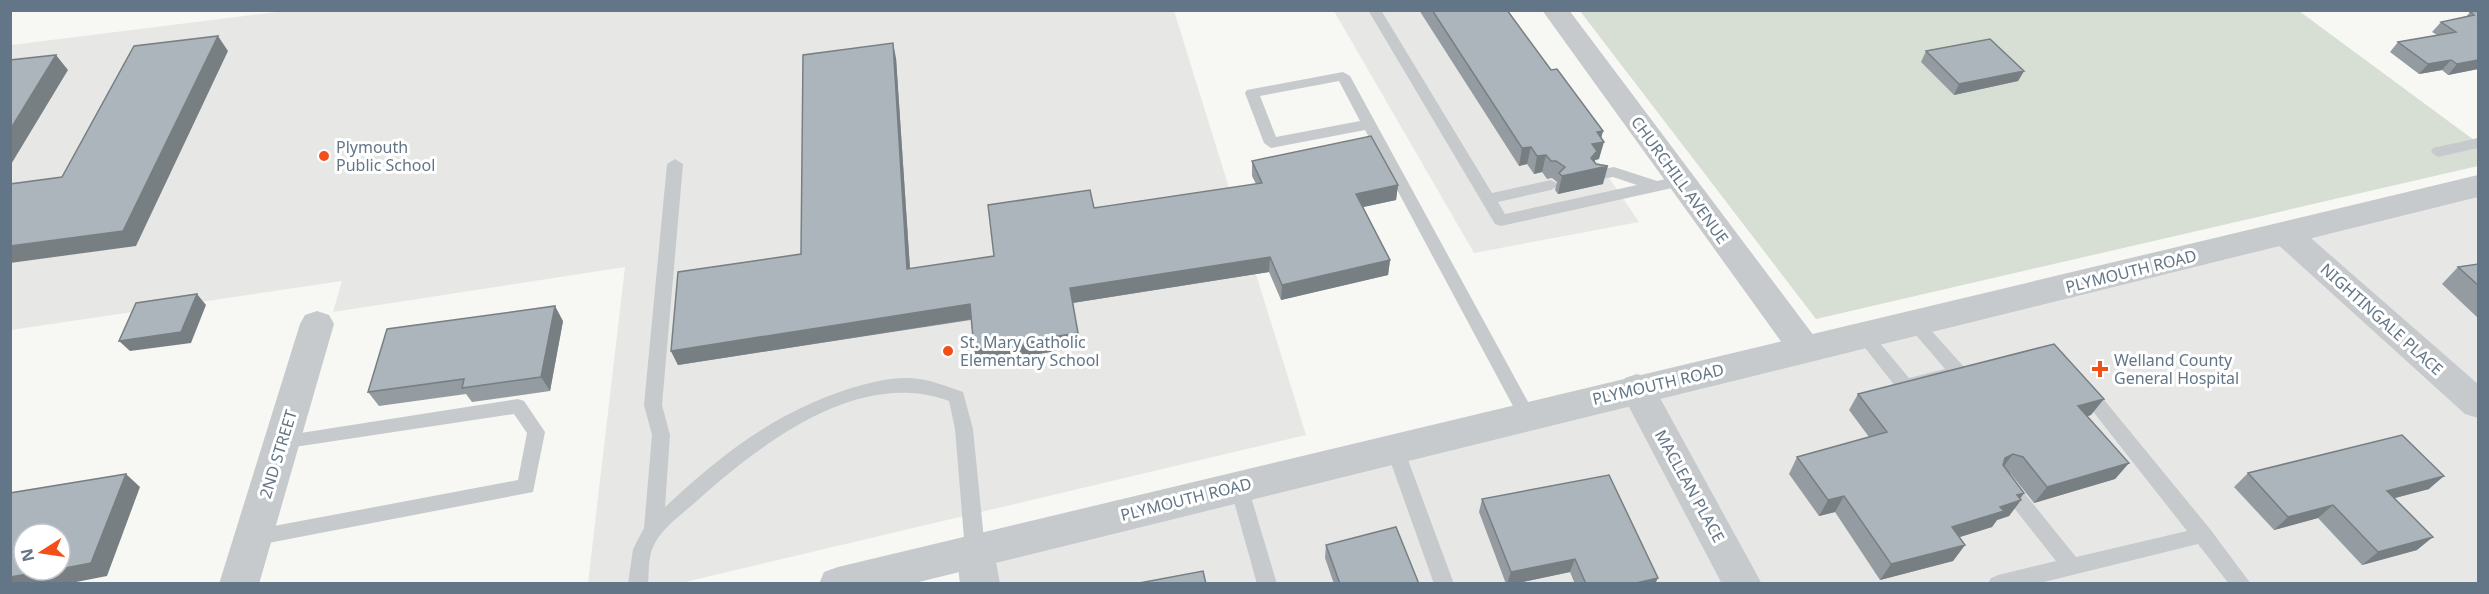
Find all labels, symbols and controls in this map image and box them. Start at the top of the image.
street label: CHURCHILL AVENUE [1626,112,1734,248]
place label: Plymouth Public School [336,136,435,176]
marker: Plymouth Public School [317,149,331,163]
street label: PLYMOUTH ROAD [2063,244,2199,298]
street label: NIGHTINGALE PLACE [2316,258,2448,380]
place label: St. Mary Catholic Elementary School [960,331,1099,371]
marker: St. Mary Catholic Elementary School [941,344,955,358]
place label: Welland County General Hospital [2114,349,2239,389]
street label: PLYMOUTH ROAD [1590,358,1726,410]
marker: Welland County General Hospital [2091,360,2109,378]
street label: 2ND STREET [254,407,302,501]
street label: MACLEAN PLACE [1650,426,1730,546]
street label: PLYMOUTH ROAD [1118,472,1254,526]
north arrow [12,522,72,582]
text: N [15,546,39,564]

